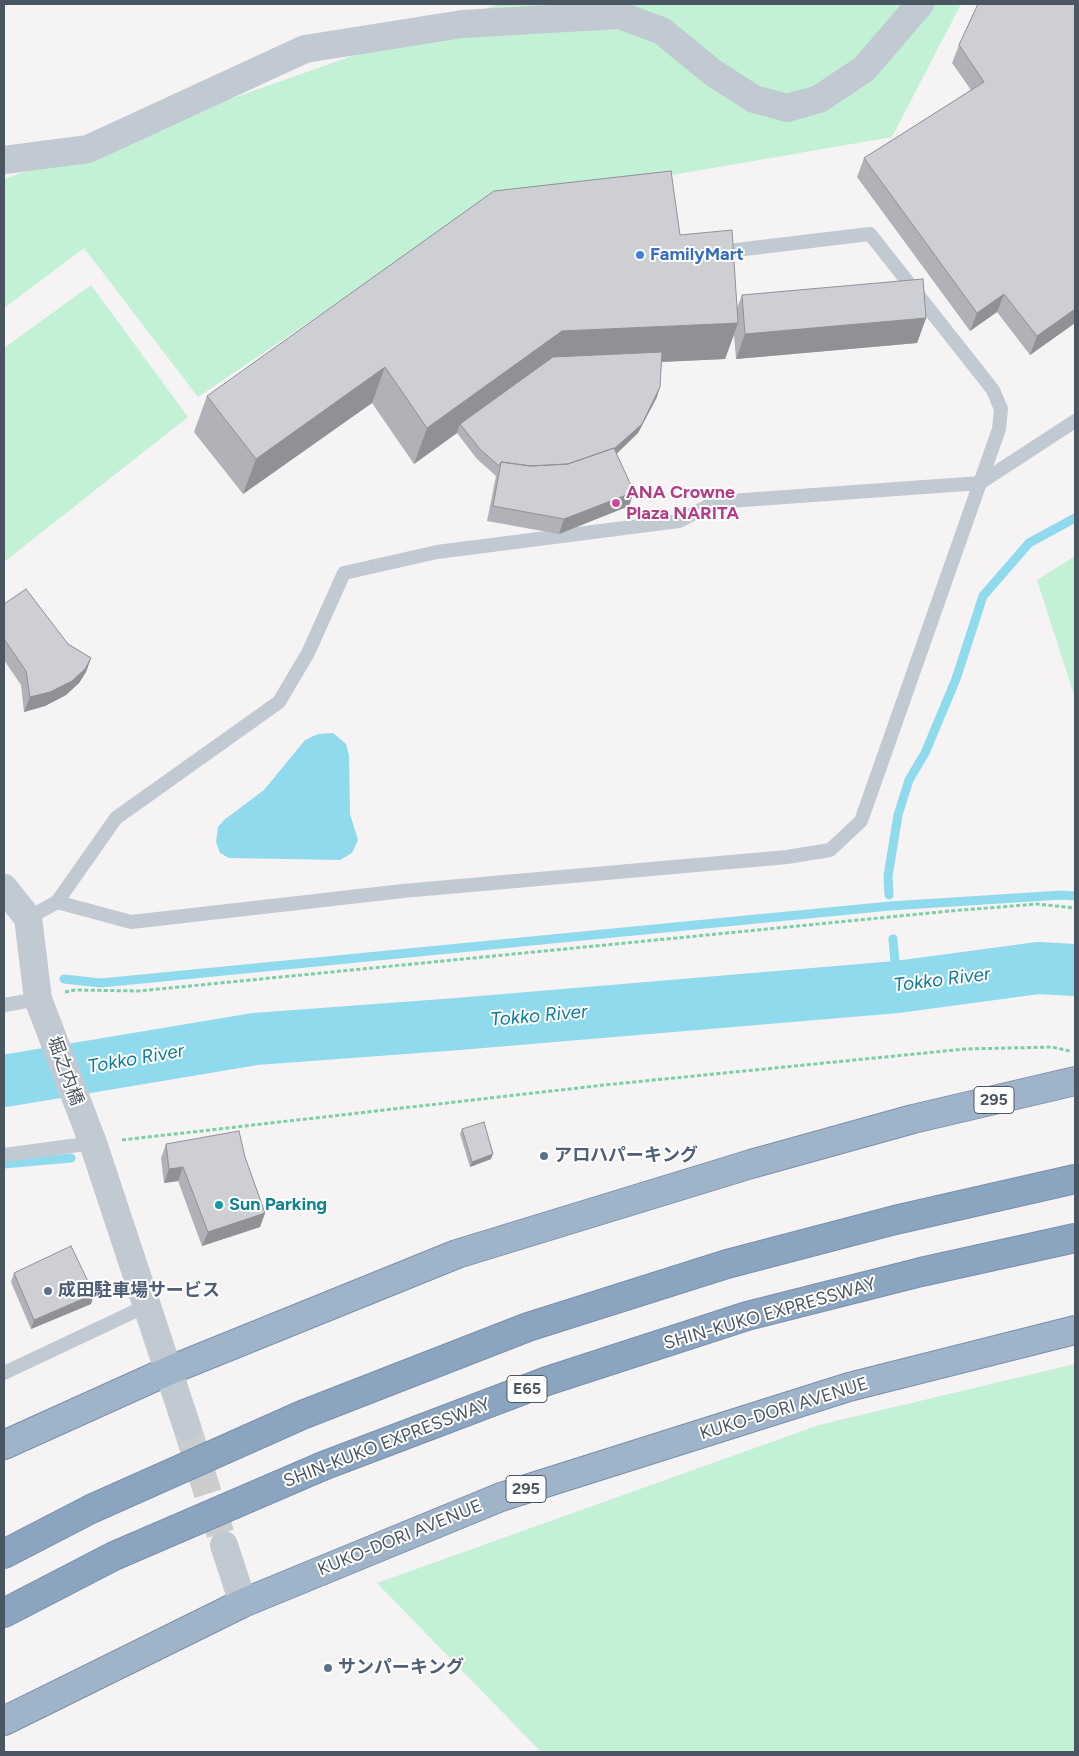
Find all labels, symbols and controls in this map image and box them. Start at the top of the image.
place label: FamilyMart [650,244,744,266]
marker: FamilyMart [634,249,646,261]
place label: ANA Crowne Plaza NARITA [626,482,739,524]
marker: ANA Crowne Plaza NARITA [610,497,622,509]
water label: Tokko River [892,963,992,997]
water label: Tokko River [490,1000,588,1032]
street label: 堀之内橋 [43,1033,87,1109]
water label: Tokko River [86,1039,186,1079]
road number: 295 [974,1086,1014,1114]
place label: アロハパーキング [554,1145,698,1167]
marker: アロハパーキング [538,1150,550,1162]
place label: Sun Parking [229,1194,327,1216]
marker: Sun Parking [213,1199,225,1211]
street label: SHIN-KUKO EXPRESSWAY [661,1273,879,1355]
place label: 成田駐車場サービス [58,1280,220,1302]
marker: 成田駐車場サービス [42,1285,54,1297]
street label: KUKO-DORI AVENUE [697,1373,871,1445]
road number: E65 [507,1376,547,1402]
street label: SHIN-KUKO EXPRESSWAY [281,1394,493,1492]
road number: 295 [506,1476,546,1502]
street label: KUKO-DORI AVENUE [315,1495,485,1581]
place label: サンパーキング [338,1657,464,1679]
marker: サンパーキング [322,1662,334,1674]

